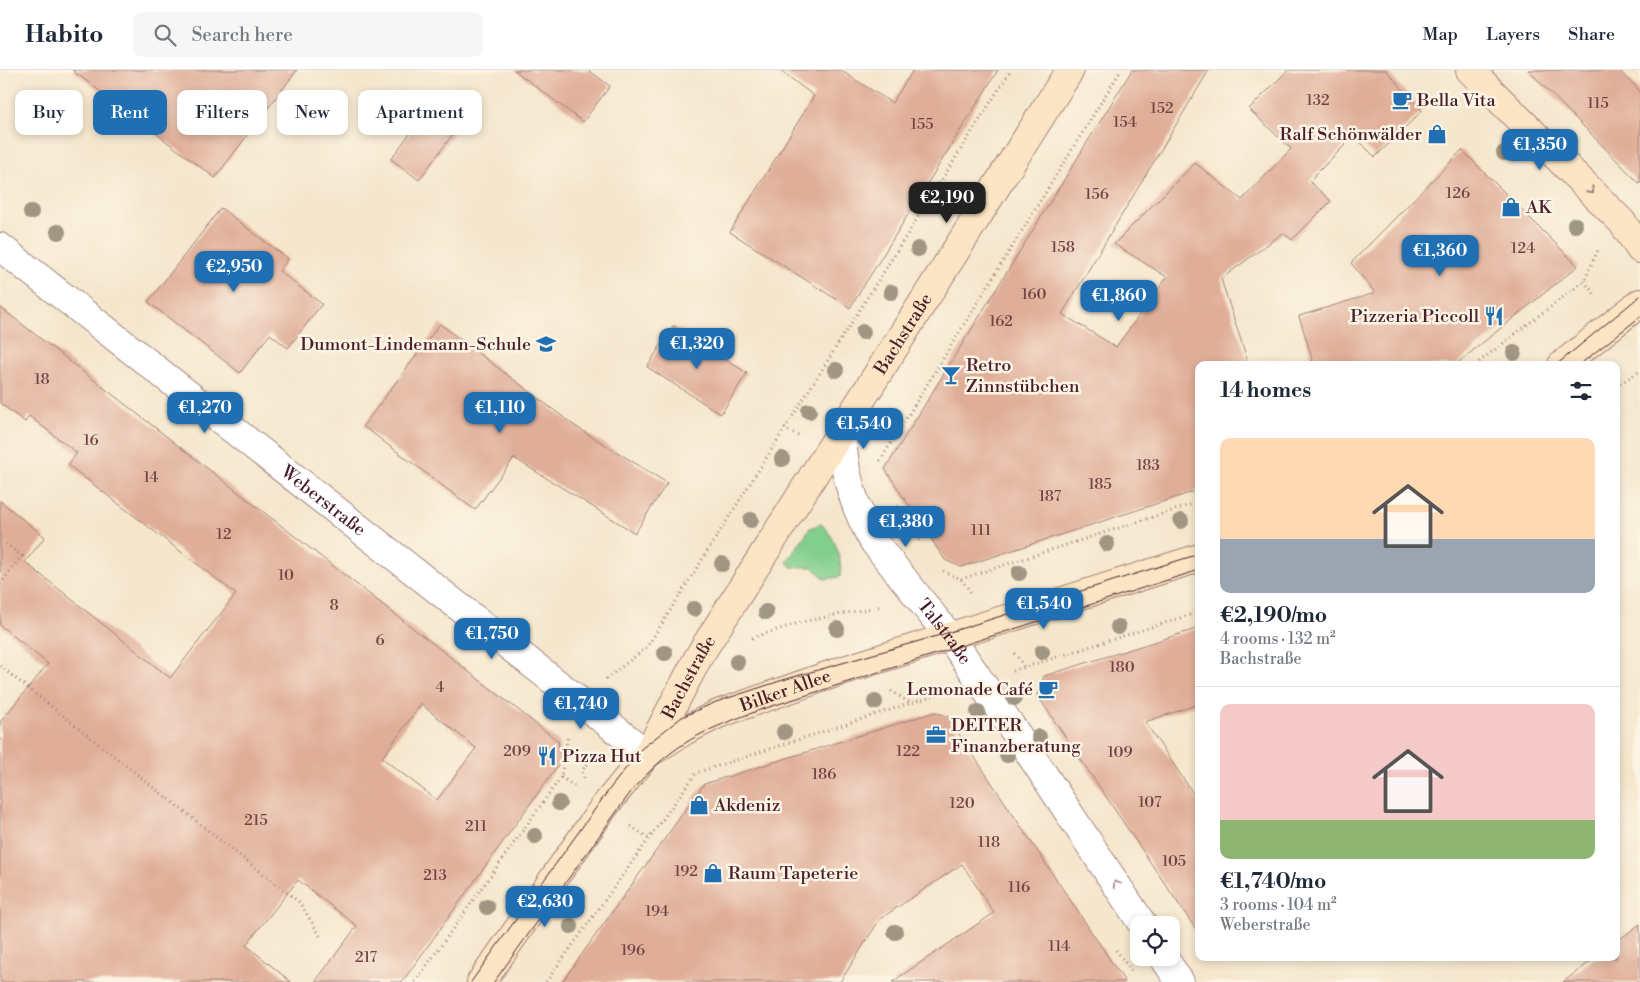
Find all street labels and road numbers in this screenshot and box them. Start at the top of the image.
street label: Bachstraße [869,289,938,380]
street label: Weberstraße [275,460,370,541]
street label: Talstraße [912,594,976,669]
street label: Bachstraße [656,631,721,724]
street label: Bilker Allee [736,664,834,718]

